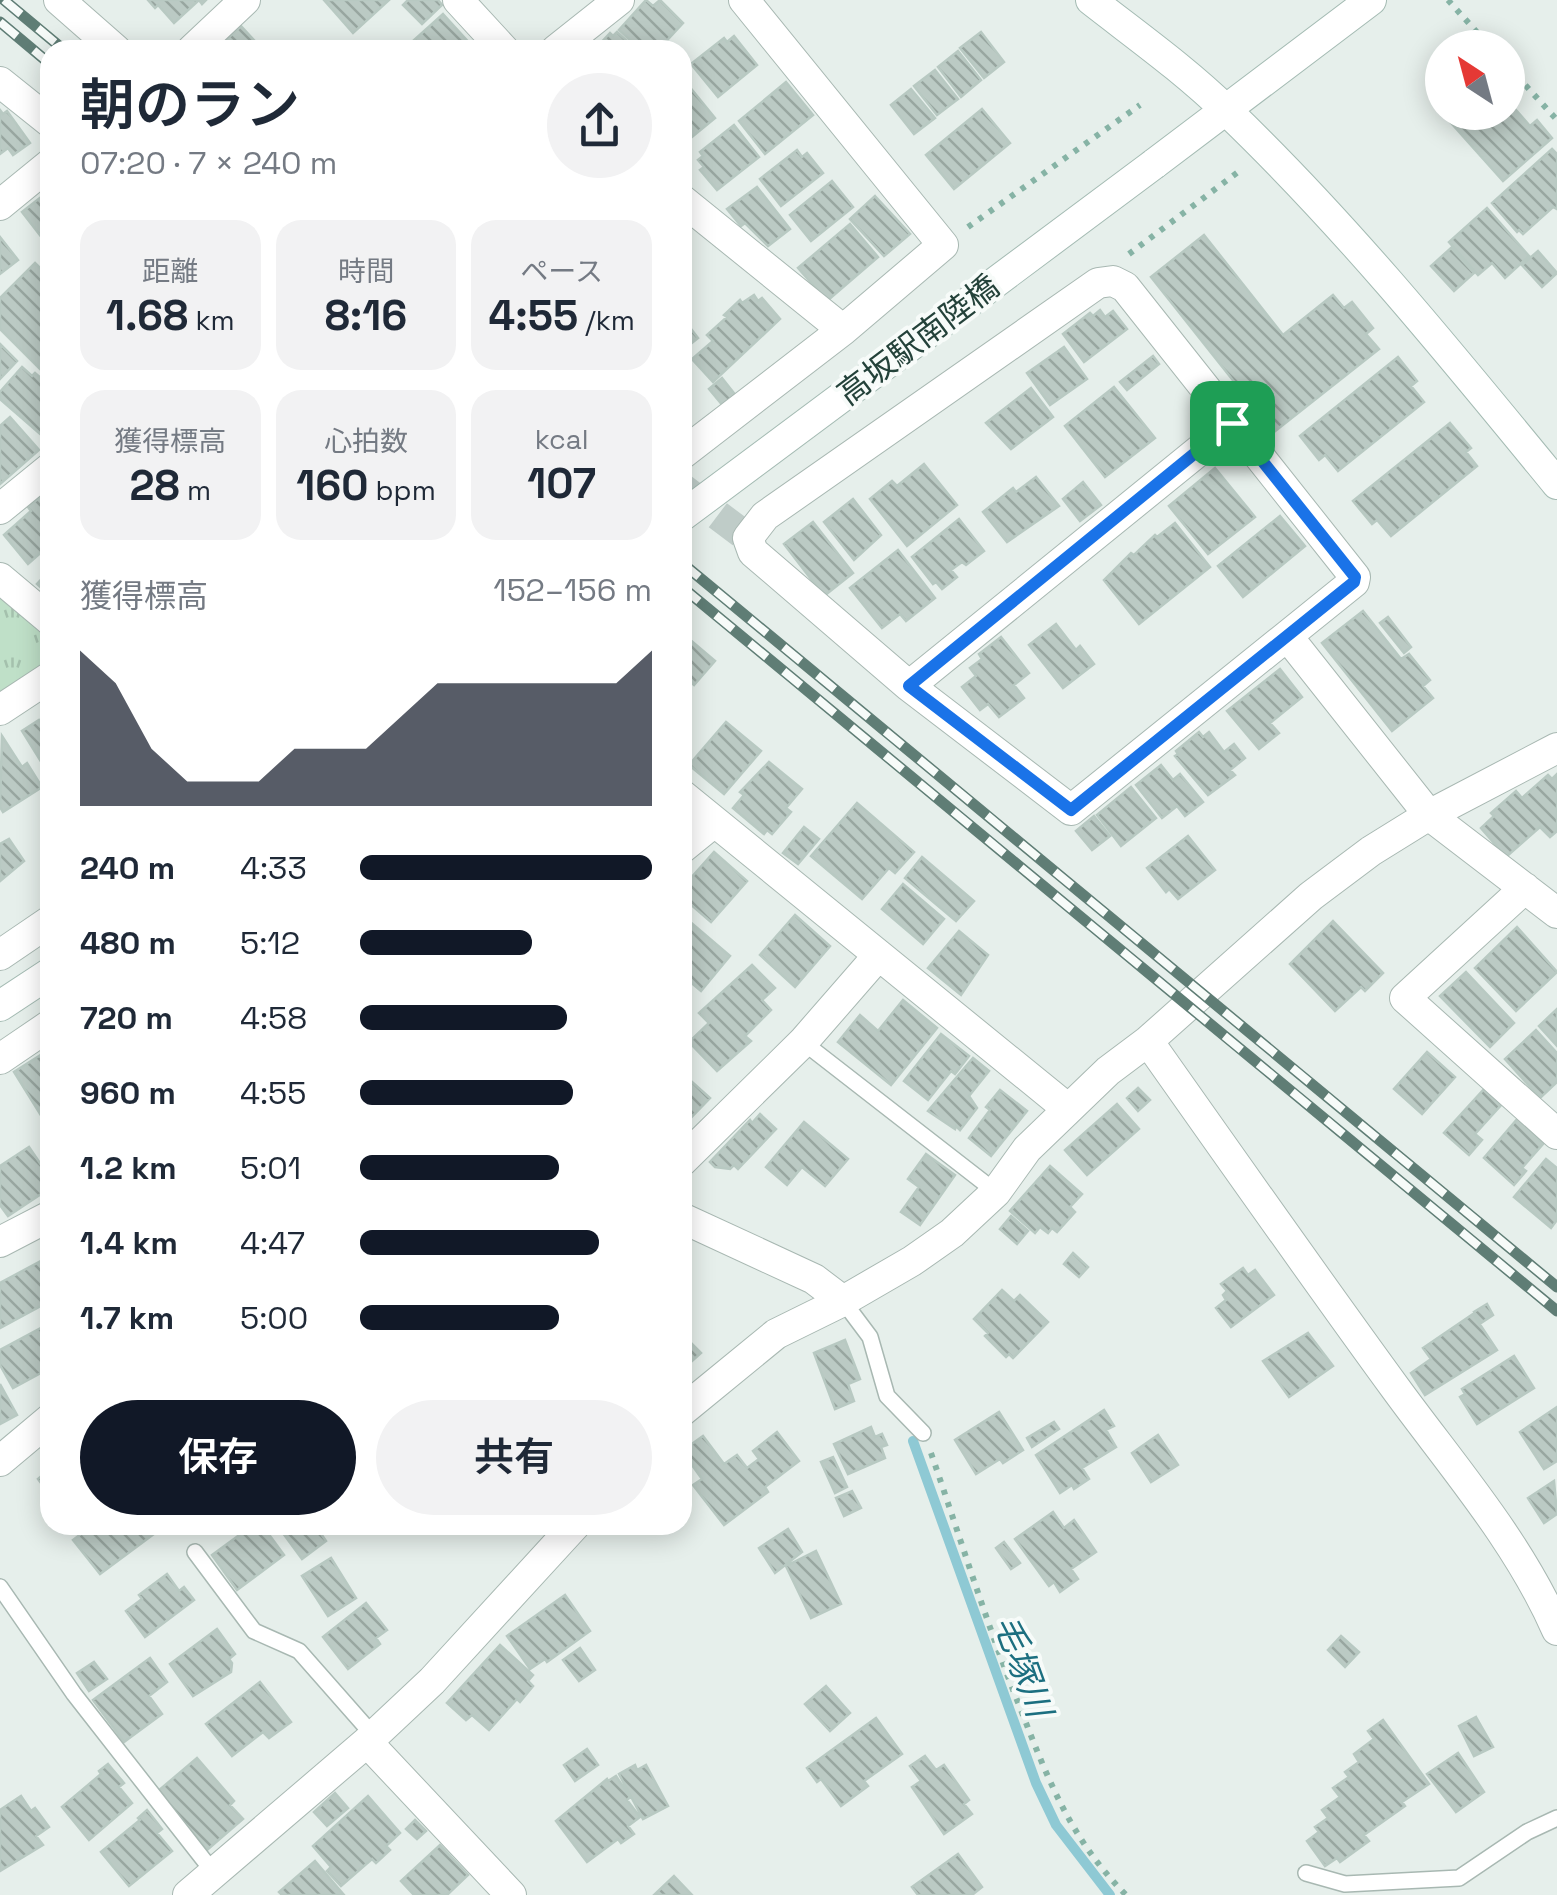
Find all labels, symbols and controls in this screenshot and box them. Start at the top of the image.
north arrow [1425,30,1525,130]
map controls [1425,30,1525,130]
text: 朝のラン [80,70,300,140]
button: share [547,73,652,178]
text: 07:20 · 7 × 240 m [80,143,337,183]
text: 距離 [142,253,198,289]
text: 時間 [338,253,394,289]
text: ペース [520,253,603,289]
street label: 高坂駅南陸橋 [829,266,1007,414]
text: 1.68 [106,289,188,342]
text: 8:16 [325,289,407,342]
text: 4:55 [488,289,578,342]
text: km [188,302,235,338]
text: /km [578,302,635,338]
pin [1190,381,1275,466]
icon: arrive [1205,396,1260,451]
text: kcal [535,421,589,457]
text: 獲得標高 [114,423,226,459]
text: 心拍数 [324,423,408,459]
text: 107 [527,457,596,510]
text: 28 [130,459,180,512]
text: 160 [296,459,368,512]
text: m [180,472,211,508]
text: bpm [368,472,436,508]
text: 152–156 m [493,570,652,610]
text: 獲得標高 [80,576,208,616]
text: 240 m [80,848,175,888]
text: 4:33 [240,848,307,888]
text: 480 m [80,923,176,963]
text: 5:12 [240,923,300,963]
text: 720 m [80,998,173,1038]
text: 4:58 [240,998,307,1038]
text: 960 m [80,1073,176,1113]
text: 4:55 [240,1073,306,1113]
text: 1.2 km [80,1148,177,1188]
text: 5:01 [240,1148,301,1188]
text: 1.4 km [80,1223,178,1263]
text: 4:47 [240,1223,305,1263]
text: 1.7 km [80,1298,174,1338]
text: 5:00 [240,1298,308,1338]
button: 保存 [80,1400,356,1515]
button: 共有 [376,1400,652,1515]
water label: 毛塚川 [984,1609,1063,1727]

